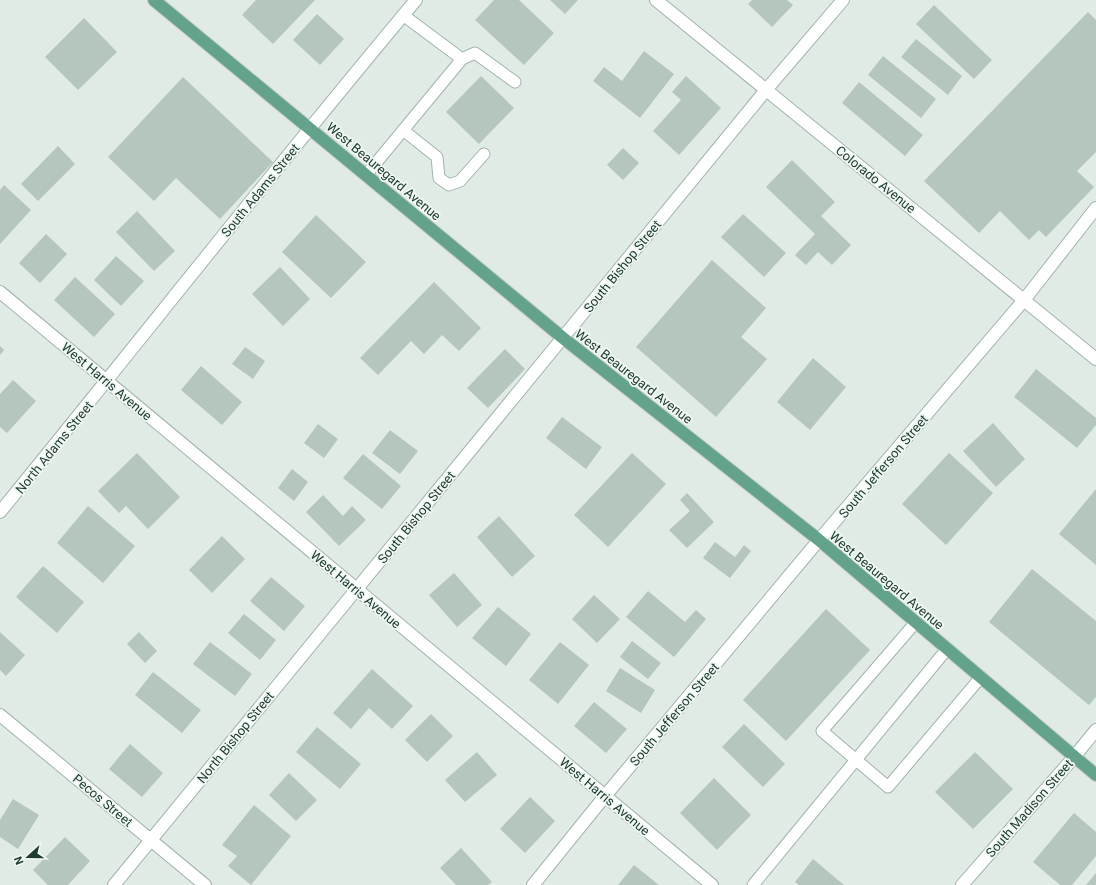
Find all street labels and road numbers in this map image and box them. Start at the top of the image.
street label: West Beauregard Avenue [323,119,444,224]
street label: South Adams Street [218,141,303,240]
street label: Colorado Avenue [833,143,919,216]
street label: South Bishop Street [581,217,664,315]
street label: West Beauregard Avenue [572,326,695,427]
street label: West Harris Avenue [59,339,155,424]
street label: North Adams Street [13,398,96,497]
street label: South Jefferson Street [836,412,931,521]
street label: South Bishop Street [375,468,458,566]
street label: West Beauregard Avenue [826,528,947,633]
street label: West Harris Avenue [308,547,404,632]
street label: South Jefferson Street [627,660,722,769]
street label: North Bishop Street [194,689,277,786]
street label: West Harris Avenue [557,754,653,839]
street label: South Madison Street [983,756,1076,860]
street label: Pecos Street [70,771,136,830]

